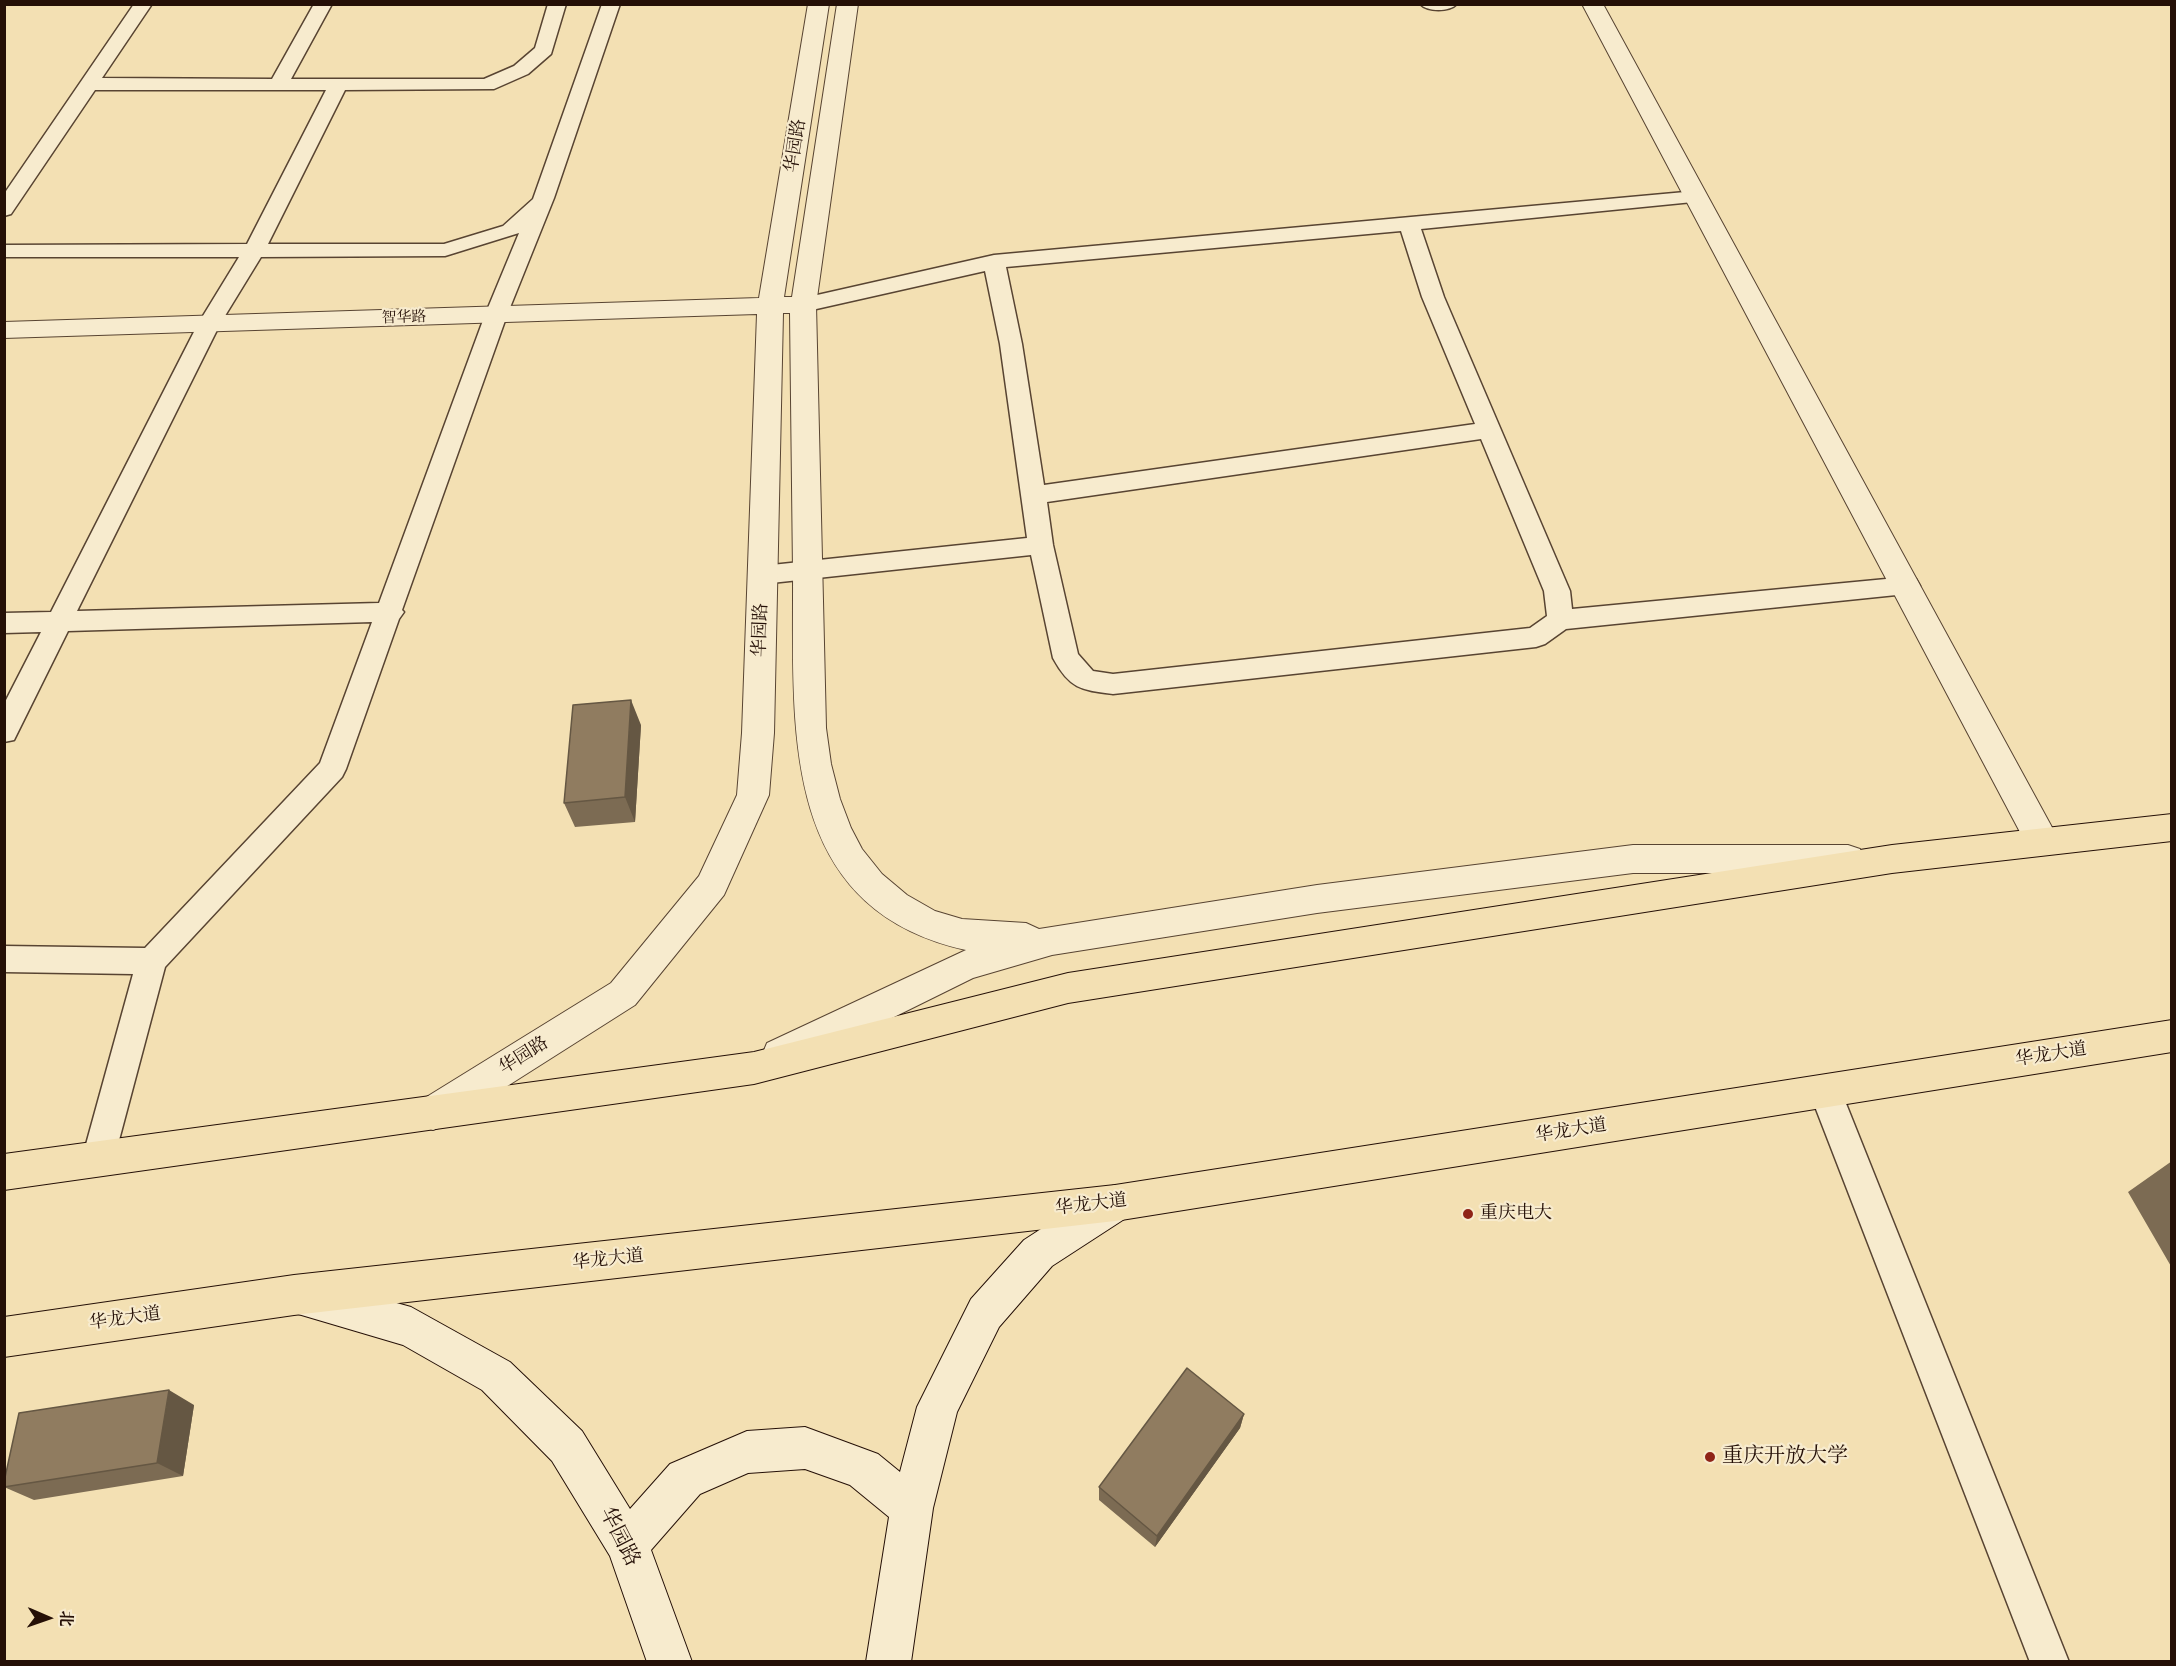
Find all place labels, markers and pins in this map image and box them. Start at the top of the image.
place label: 重庆电大 [1480,1203,1552,1225]
marker: 重庆电大 [1461,1207,1475,1221]
place label: 重庆开放大学 [1722,1444,1848,1470]
marker: 重庆开放大学 [1703,1450,1717,1464]

